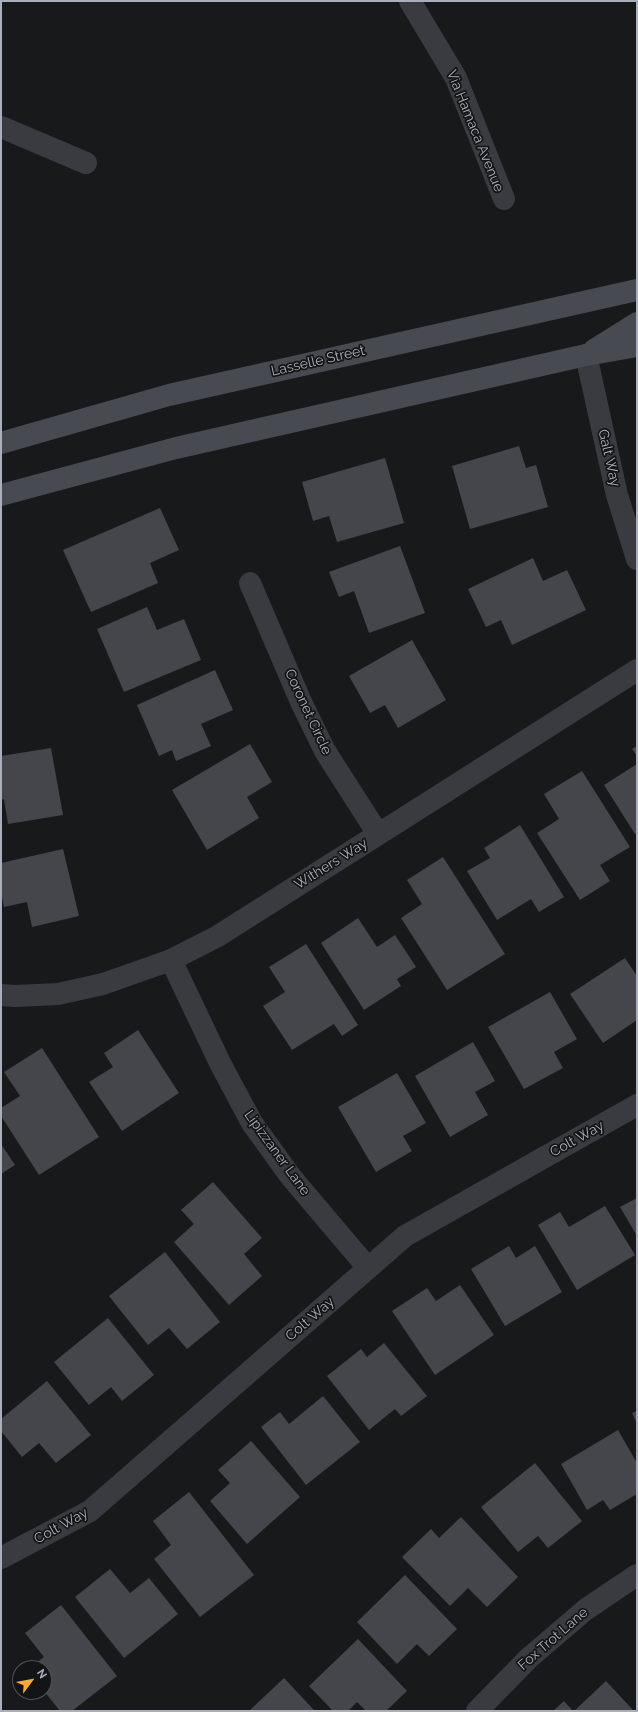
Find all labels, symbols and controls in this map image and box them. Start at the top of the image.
street label: Via Hamaca Avenue [443,68,507,194]
street label: Lasselle Street [269,342,367,380]
street label: Galt Way [594,428,624,488]
street label: Coronet Circle [281,666,335,758]
street label: Withers Way [291,835,371,893]
street label: Lipizzaner Lane [240,1107,314,1199]
street label: Colt Way [547,1117,607,1161]
street label: Colt Way [282,1293,338,1345]
street label: Colt Way [31,1504,91,1548]
street label: Fox Trot Lane [515,1604,591,1674]
north arrow [12,1660,52,1700]
text: N [34,1667,49,1681]

